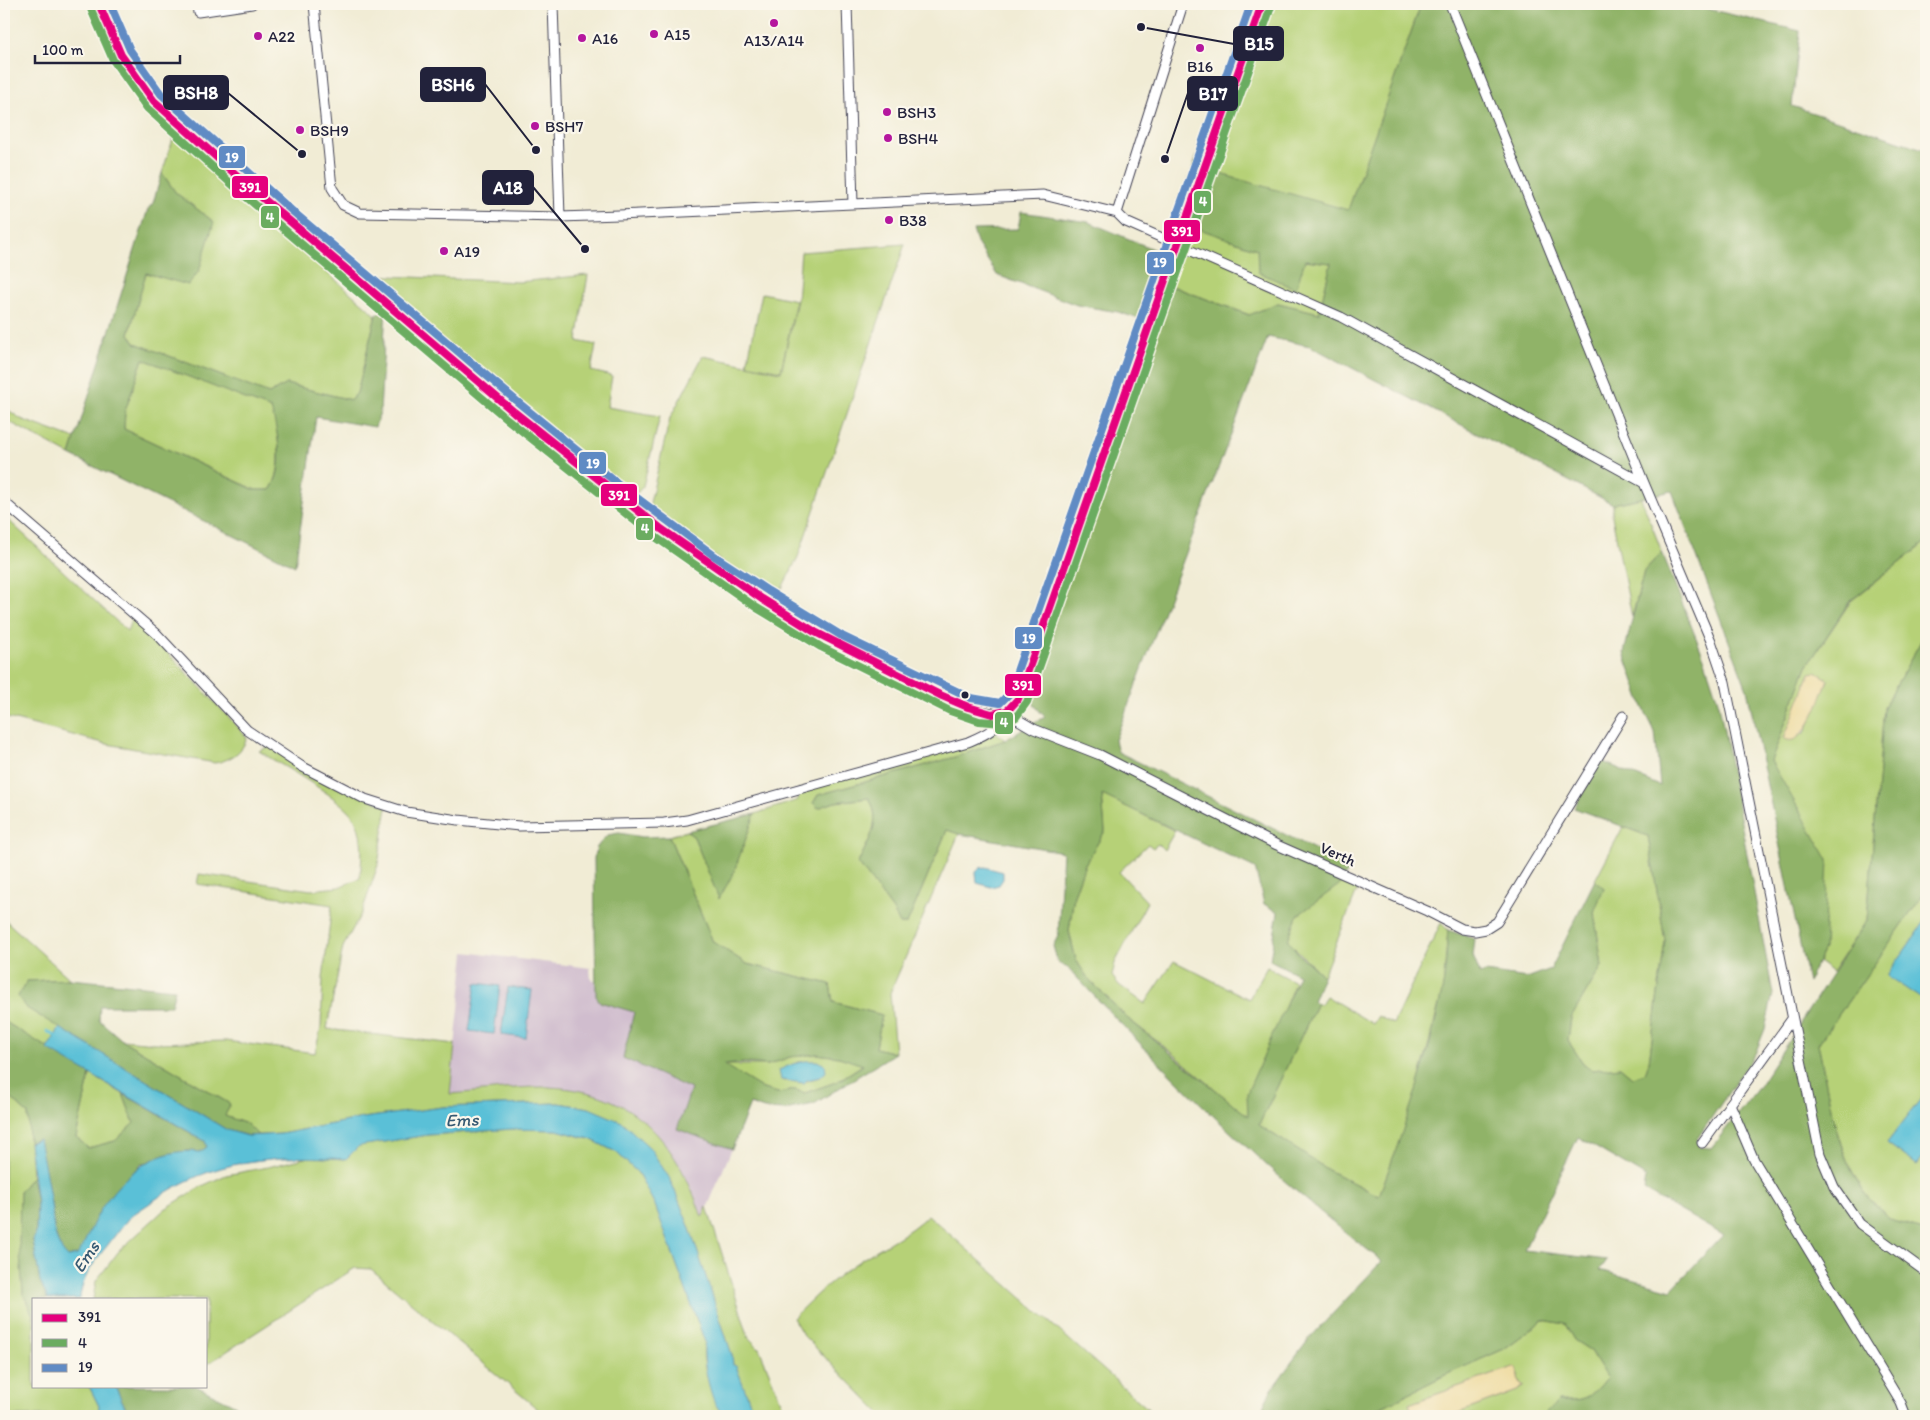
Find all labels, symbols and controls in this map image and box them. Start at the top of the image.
marker: A13/A14 [768,17,780,29]
place label: A15 [664,25,690,44]
place label: A22 [268,27,296,46]
callout: B15 [1234,27,1283,60]
marker: A15 [648,28,660,40]
place label: A16 [592,29,618,48]
marker: A22 [252,30,264,42]
place label: A13/A14 [744,31,805,50]
scale bar [35,32,180,64]
marker: A16 [576,32,588,44]
text: B15 [1244,33,1274,55]
text: 100 m [42,41,84,59]
marker: B16 [1194,42,1206,54]
place label: B16 [1187,57,1213,76]
callout: BSH6 [421,68,485,101]
text: BSH6 [431,74,475,96]
callout: BSH8 [164,76,228,109]
callout: B17 [1188,77,1237,110]
text: BSH8 [174,82,218,104]
text: B17 [1199,83,1228,105]
place label: BSH3 [897,103,936,122]
marker: BSH3 [881,106,893,118]
place label: BSH7 [545,117,583,136]
marker: BSH7 [529,120,541,132]
place label: BSH9 [310,121,349,140]
marker: BSH9 [294,124,306,136]
place label: BSH4 [898,129,938,148]
marker: BSH4 [882,132,894,144]
line badge: 19 [218,145,246,169]
text: 19 [225,149,239,166]
callout: A18 [483,171,533,204]
line badge: 391 [231,175,269,199]
text: A18 [492,177,523,199]
text: 391 [239,179,261,196]
line badge: 4 [1193,190,1212,214]
text: 4 [1199,193,1208,210]
line badge: 4 [260,205,280,229]
text: 4 [266,209,275,226]
place label: B38 [899,211,927,230]
marker: B38 [883,214,895,226]
line badge: 391 [1163,219,1201,243]
text: 391 [1171,223,1193,240]
place label: A19 [454,242,480,261]
marker: A19 [438,245,450,257]
line badge: 19 [1146,251,1175,275]
text: 19 [1153,254,1167,271]
line badge: 19 [578,451,607,475]
text: 19 [586,455,600,472]
line badge: 391 [600,483,638,507]
text: 391 [608,487,630,504]
line badge: 4 [635,517,654,541]
text: 4 [641,520,650,537]
line badge: 19 [1014,626,1043,650]
text: 19 [1022,630,1036,647]
line badge: 391 [1004,673,1042,697]
text: 391 [1012,677,1034,694]
unlabelled marker [960,690,970,700]
line badge: 4 [994,711,1014,735]
text: 4 [1000,714,1009,731]
street label: Verth [1317,838,1359,870]
water label: Ems [445,1108,480,1132]
water label: Ems [68,1236,105,1277]
legend [32,1298,208,1388]
text: 391 [78,1308,101,1326]
text: 4 [78,1334,87,1352]
text: 19 [78,1358,93,1376]

